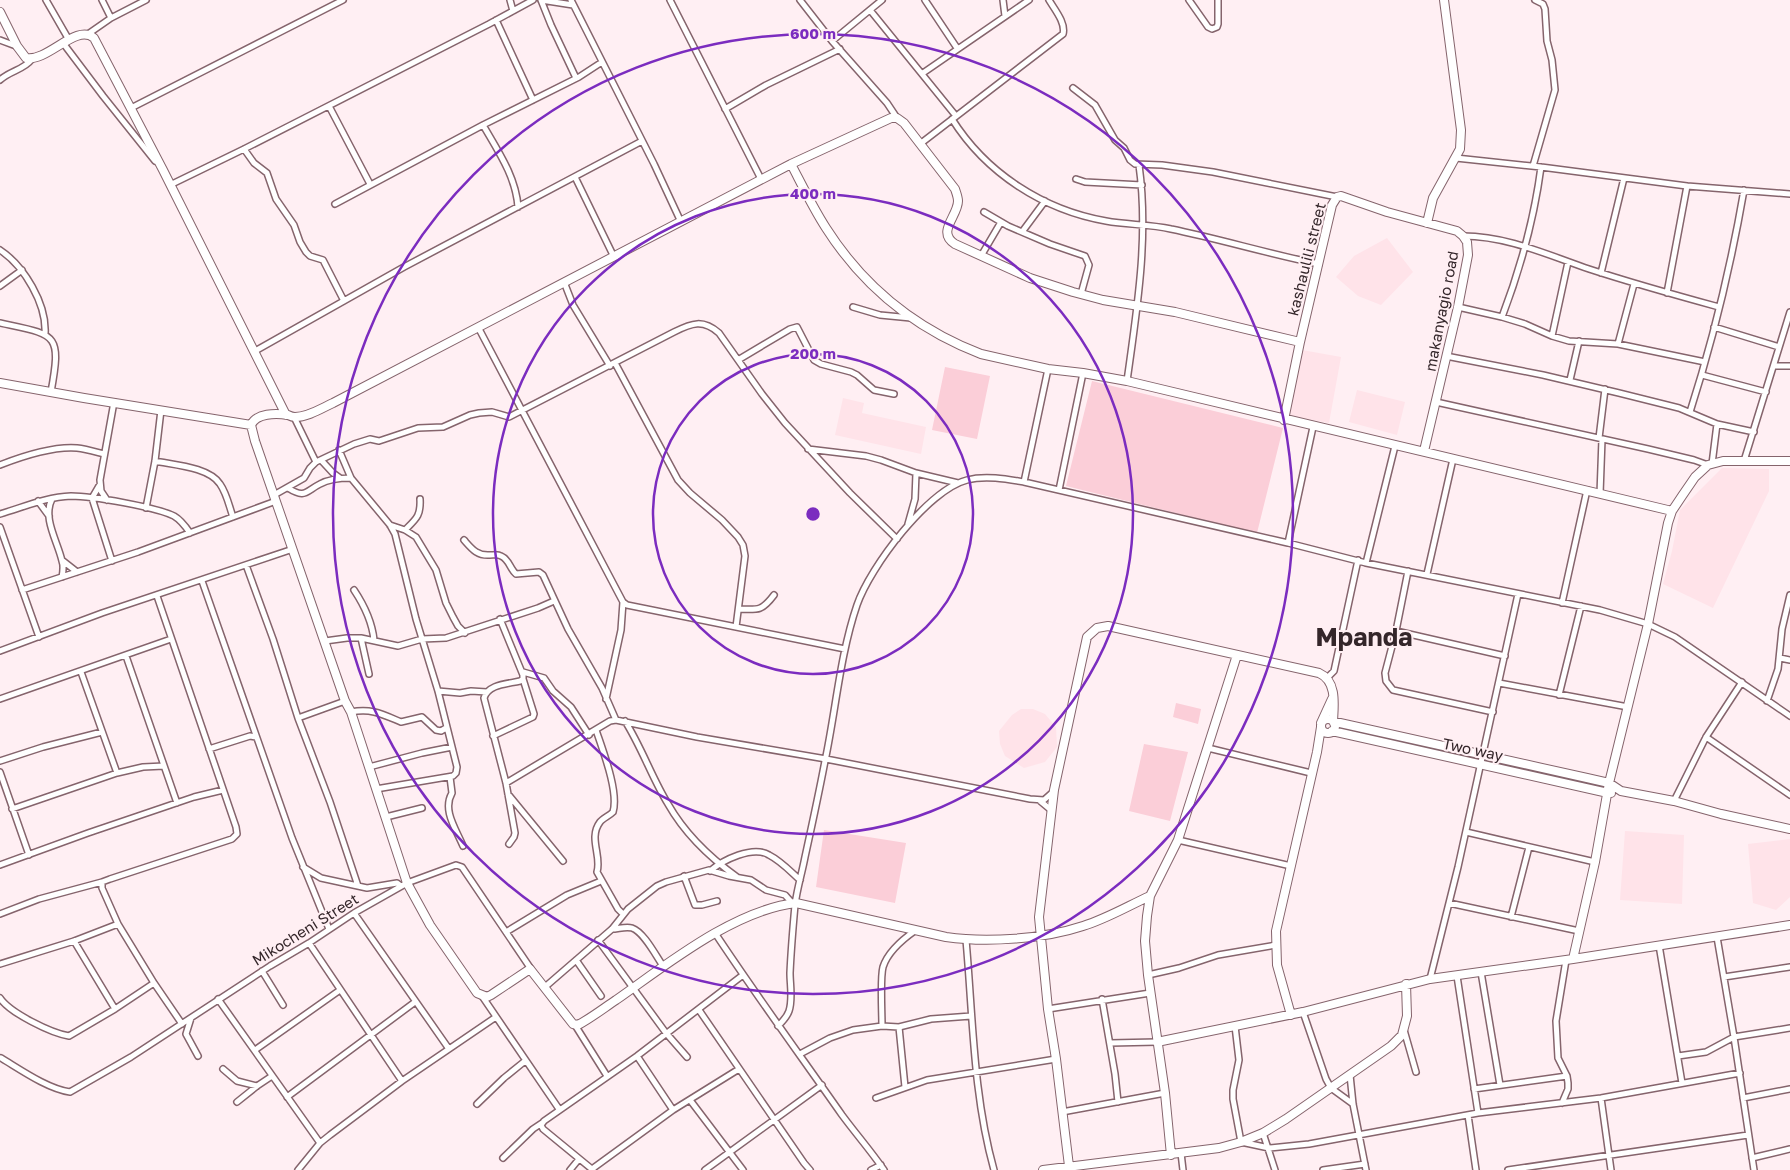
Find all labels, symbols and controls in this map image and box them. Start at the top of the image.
text: 600 m [790,24,836,42]
text: 400 m [790,184,836,202]
street label: kashaulili street [1283,201,1329,317]
street label: makanyagio road [1420,249,1462,373]
text: 200 m [790,344,836,362]
centre of rings [804,505,822,523]
district label: Mpanda [1315,621,1413,652]
street label: Two way [1441,734,1505,764]
street label: Mikocheni Street [249,889,361,969]

